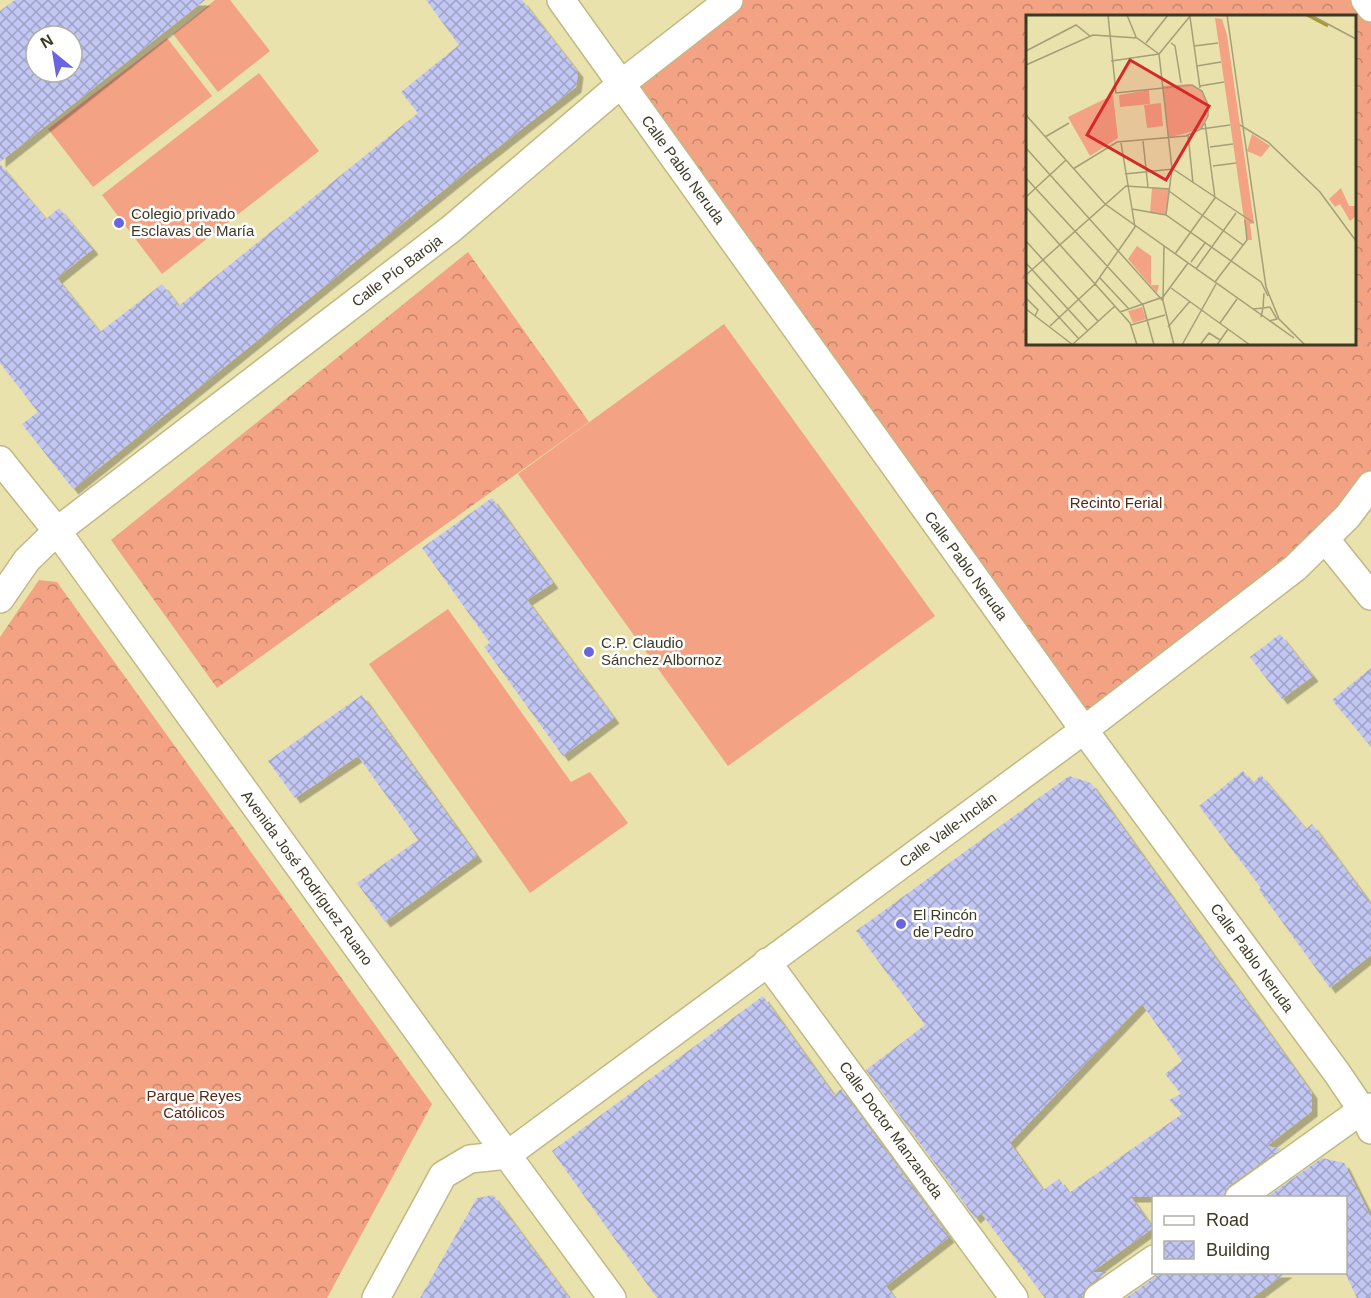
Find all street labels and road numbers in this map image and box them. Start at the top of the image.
street label: Calle Pablo Neruda [638,112,729,228]
street label: Calle Pío Baroja [348,231,446,310]
street label: Calle Pablo Neruda [921,508,1012,624]
street label: Avenida José Rodríguez Ruano [238,787,376,968]
street label: Calle Valle-Inclán [896,789,999,870]
street label: Calle Pablo Neruda [1207,900,1298,1016]
street label: Calle Doctor Manzaneda [836,1058,947,1202]

